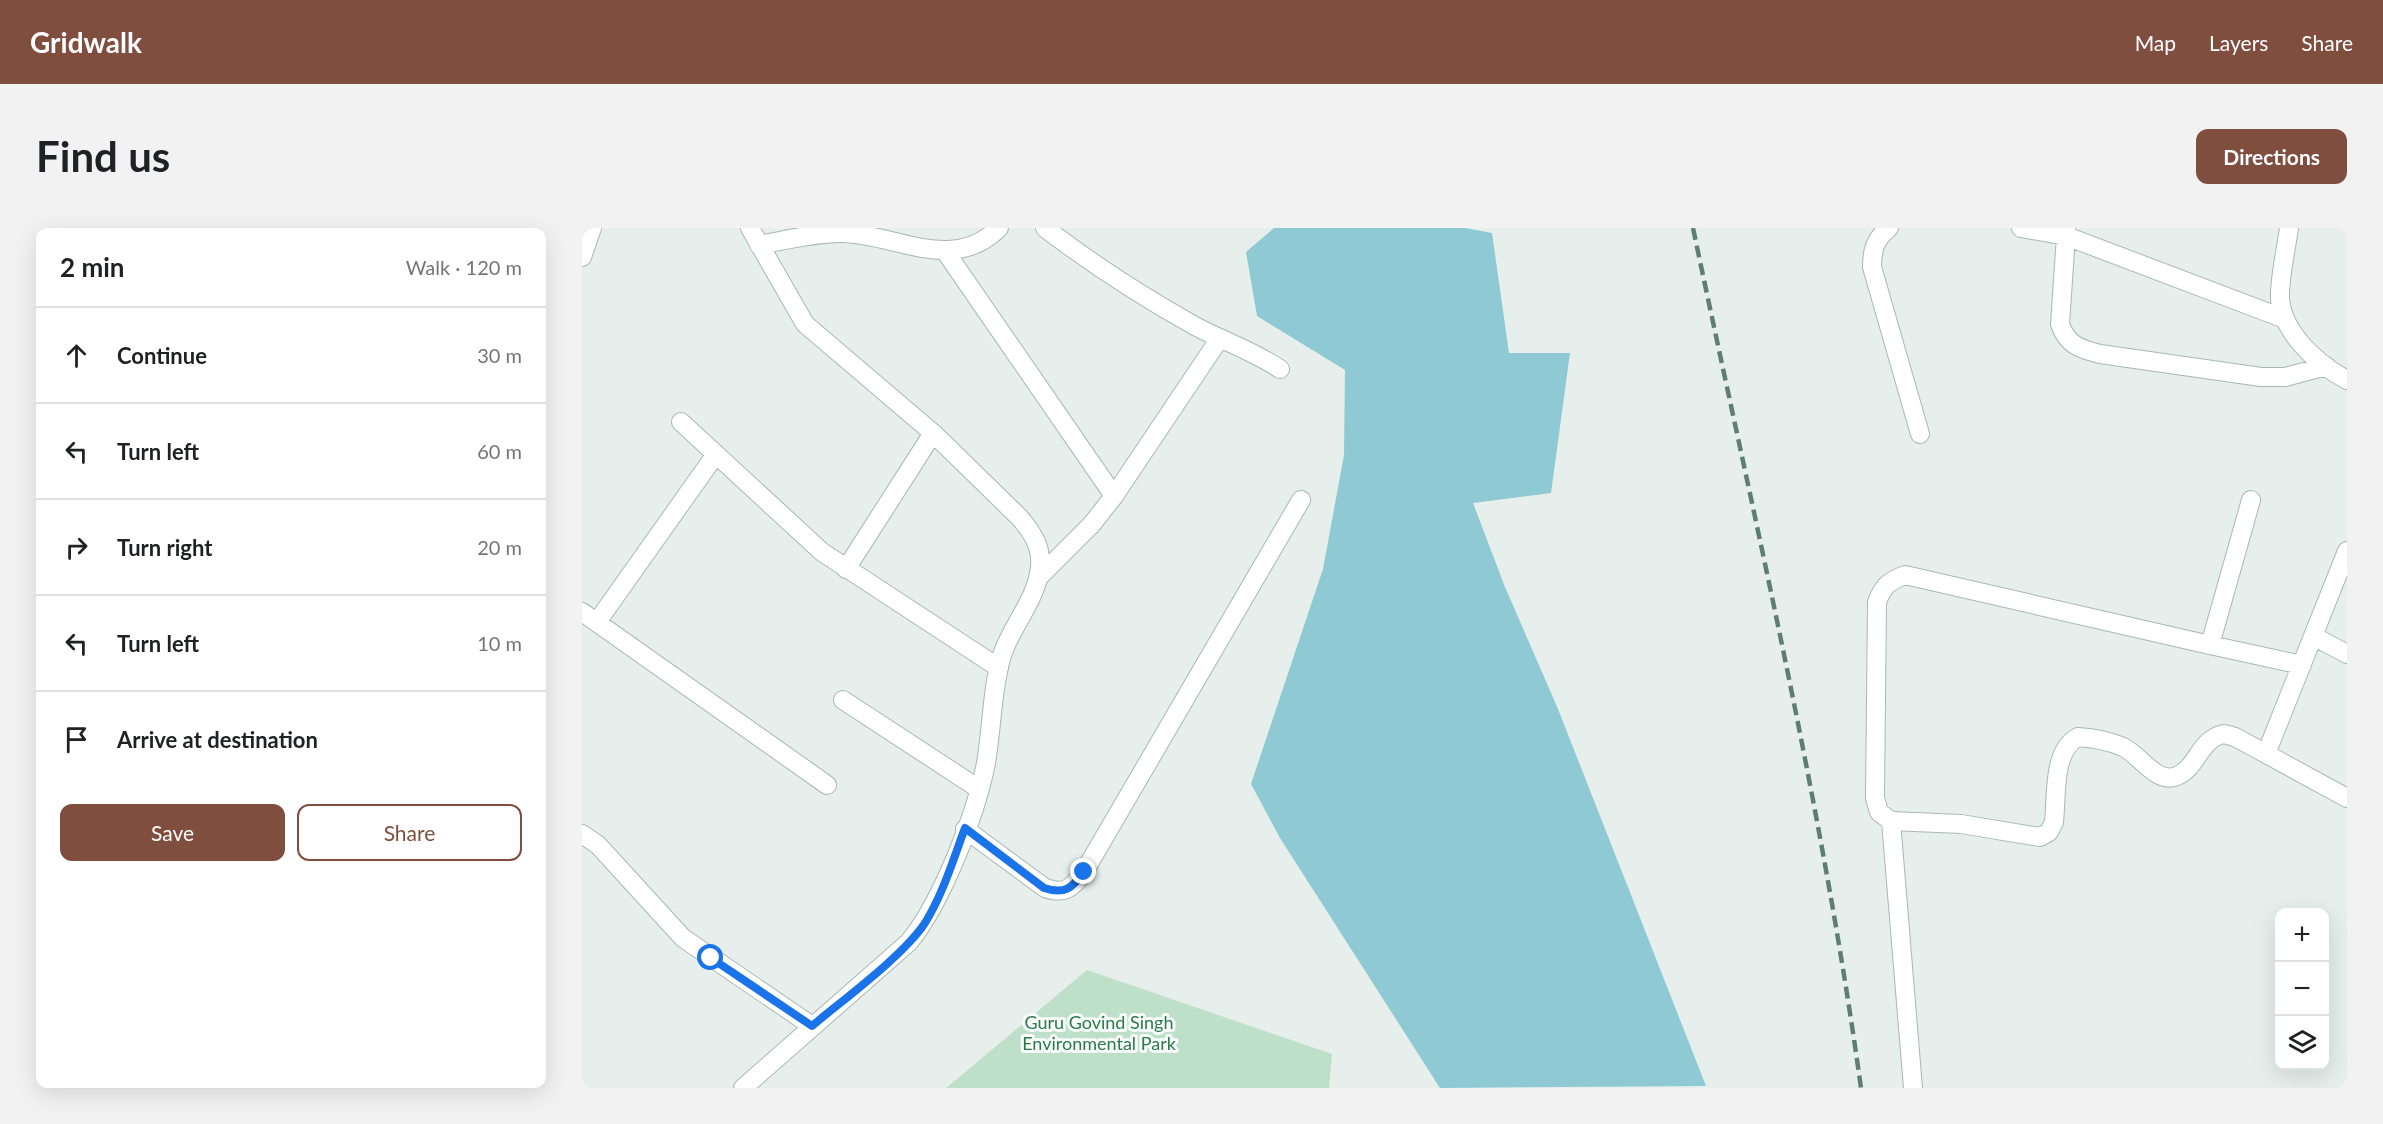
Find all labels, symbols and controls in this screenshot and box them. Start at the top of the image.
text: Gridwalk [30,25,142,59]
text: Map [2135,30,2176,55]
text: Layers [2209,30,2268,55]
text: Share [2301,30,2353,55]
button: Directions [2196,129,2347,184]
text: Find us [36,131,170,181]
text: 2 min [60,251,124,283]
text: Walk · 120 m [406,255,522,279]
icon: ahead [60,339,93,372]
text: Continue [117,342,207,369]
text: 30 m [477,343,522,367]
icon: left [60,435,93,468]
text: Turn left [117,438,199,465]
text: 60 m [477,439,522,463]
icon: right [60,531,93,564]
text: Turn right [117,534,212,561]
text: 20 m [477,535,522,559]
icon: left [60,627,93,660]
text: Turn left [117,630,199,657]
text: 10 m [477,631,522,655]
icon: arrive [60,723,93,756]
text: Arrive at destination [117,726,318,753]
button: Save [60,804,285,861]
button: Share [297,804,522,861]
route end [1070,858,1096,884]
map controls [2275,908,2329,1070]
button: + [2275,908,2329,962]
route start [697,944,723,970]
button: − [2275,962,2329,1016]
park label: Guru Govind Singh Environmental Park [1022,1011,1177,1054]
button: layers [2275,1016,2329,1070]

